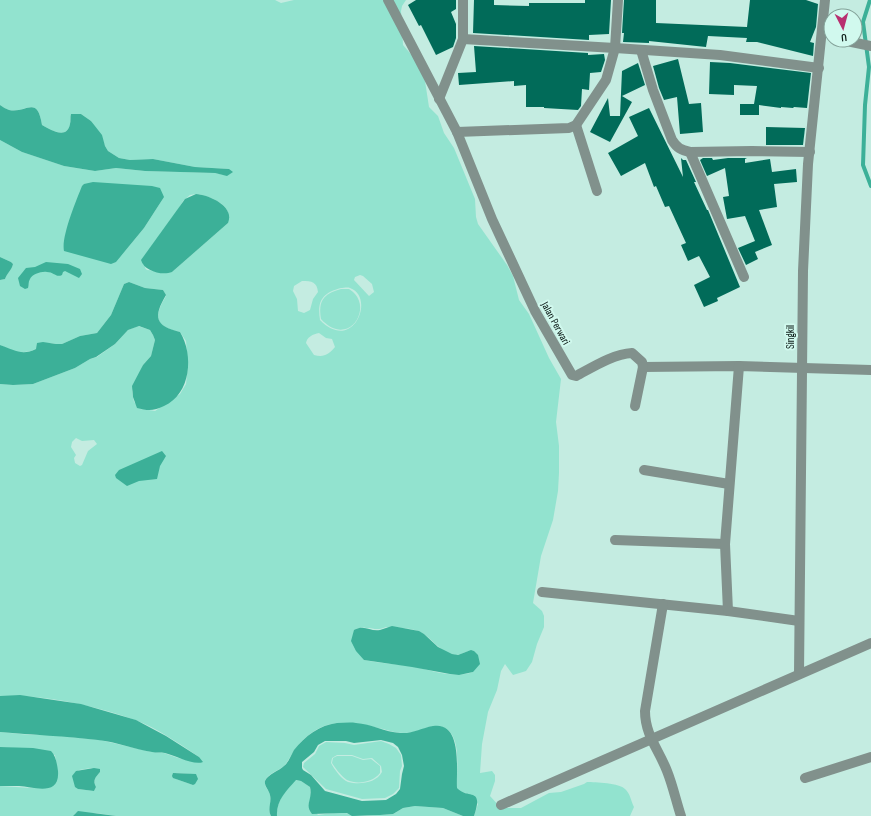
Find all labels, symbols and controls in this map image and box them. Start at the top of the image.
north arrow [823,8,863,48]
text: U [840,31,848,44]
street label: Jalan Perwari [538,299,573,347]
street label: Singkil [784,325,797,349]

